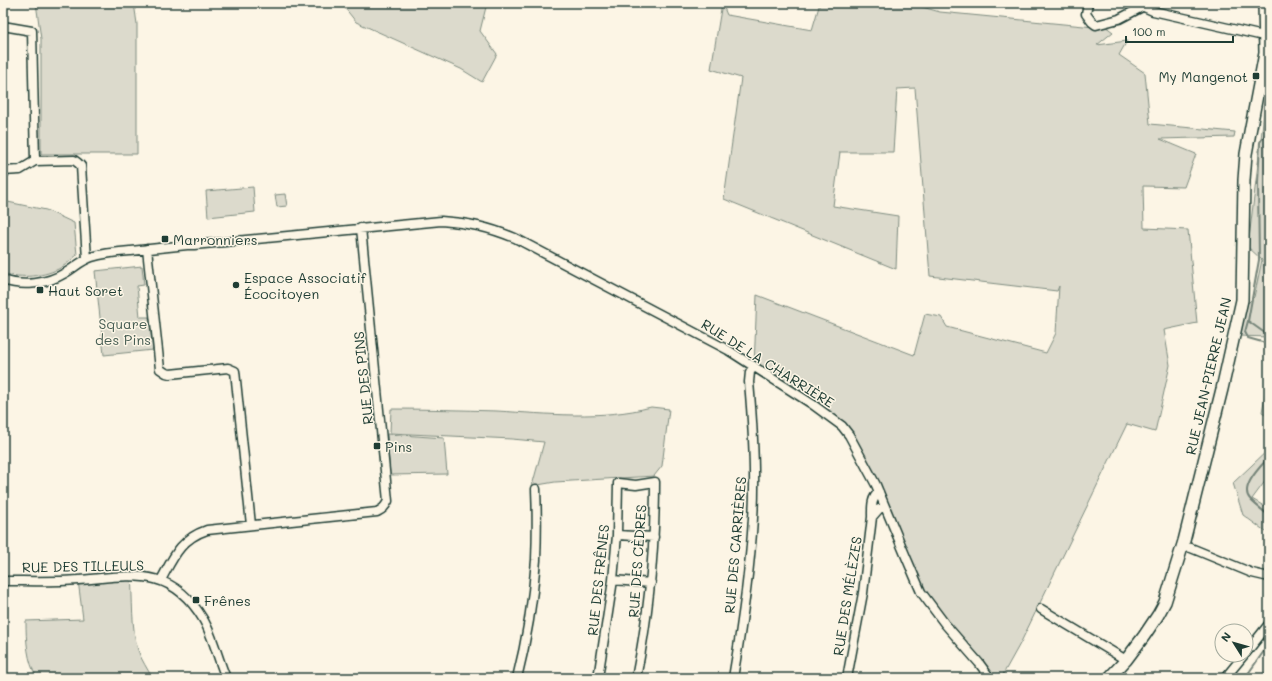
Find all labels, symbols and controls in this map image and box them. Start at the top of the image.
scale bar [1126,18,1233,44]
text: 100 m [1132,23,1166,39]
place label: My Mangenot [1158,67,1248,86]
marker: My Mangenot [1251,71,1261,81]
place label: Marronniers [173,230,258,249]
marker: Marronniers [160,234,170,244]
place label: Espace Associatif Écocitoyen [244,268,367,303]
marker: Espace Associatif Écocitoyen [231,280,241,290]
place label: Haut Soret [48,281,123,300]
marker: Haut Soret [35,285,45,295]
street label: RUE JEAN-PIERRE JEAN [1181,295,1235,457]
park label: Square des Pins [95,314,151,349]
street label: RUE DE LA CHARRIÈRE [698,314,838,412]
street label: RUE DES PINS [349,330,377,426]
place label: Pins [385,437,412,456]
marker: Pins [372,441,382,451]
street label: RUE DES CARRIÈRES [720,476,750,614]
street label: RUE DES CÈDRES [624,504,650,618]
street label: RUE DES FRÊNES [583,523,613,637]
street label: RUE DES MÉLÈZES [828,535,866,657]
street label: RUE DES TILLEULS [22,555,144,577]
place label: Frênes [204,591,251,610]
marker: Frênes [191,595,201,605]
north arrow [1214,623,1254,663]
text: N [1217,629,1234,645]

